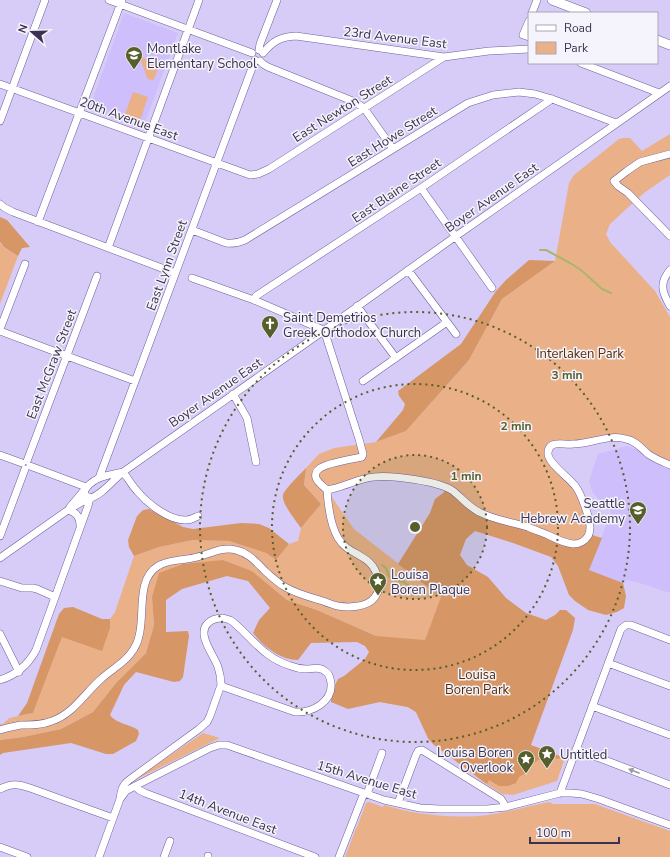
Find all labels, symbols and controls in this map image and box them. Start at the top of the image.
north arrow [12,12,52,52]
legend [528,12,658,64]
text: Road [564,20,592,36]
text: N [15,22,32,35]
street label: 23rd Avenue East [342,23,448,53]
place label: Montlake Elementary School [147,40,257,73]
text: Park [564,40,589,56]
school or university icon: Montlake Elementary School [124,45,144,70]
street label: East Newton Street [289,71,396,147]
street label: 20th Avenue East [77,93,181,145]
street label: East Howe Street [344,102,441,172]
street label: East Blaine Street [348,154,445,227]
street label: Boyer Avenue East [441,159,542,237]
street label: East Lynn Street [142,217,192,313]
street label: East McGraw Street [23,306,81,422]
place label: Saint Demetrios Greek Orthodox Church [283,309,421,342]
church icon: Saint Demetrios Greek Orthodox Church [260,314,280,339]
park label: Interlaken Park [536,345,624,363]
street label: Boyer Avenue East [165,354,266,432]
text: 3 min [551,367,583,383]
text: 2 min [500,418,532,434]
text: 1 min [450,468,482,484]
place label: Seattle Hebrew Academy [520,495,625,528]
school or university icon: Seattle Hebrew Academy [628,500,648,525]
centre of rings [408,520,422,534]
place label: Louisa Boren Plaque [391,566,470,599]
place icon: Louisa Boren Plaque [368,571,388,596]
park label: Louisa Boren Park [445,666,510,699]
place label: Louisa Boren Overlook [437,744,513,777]
place icon: Untitled [537,744,557,769]
place label: Untitled [560,746,607,764]
place icon: Louisa Boren Overlook [516,749,536,774]
street label: 15th Avenue East [315,756,419,804]
one-way arrow [627,767,639,773]
street label: 14th Avenue East [176,785,280,839]
scale bar [530,819,619,845]
text: 100 m [536,825,571,841]

